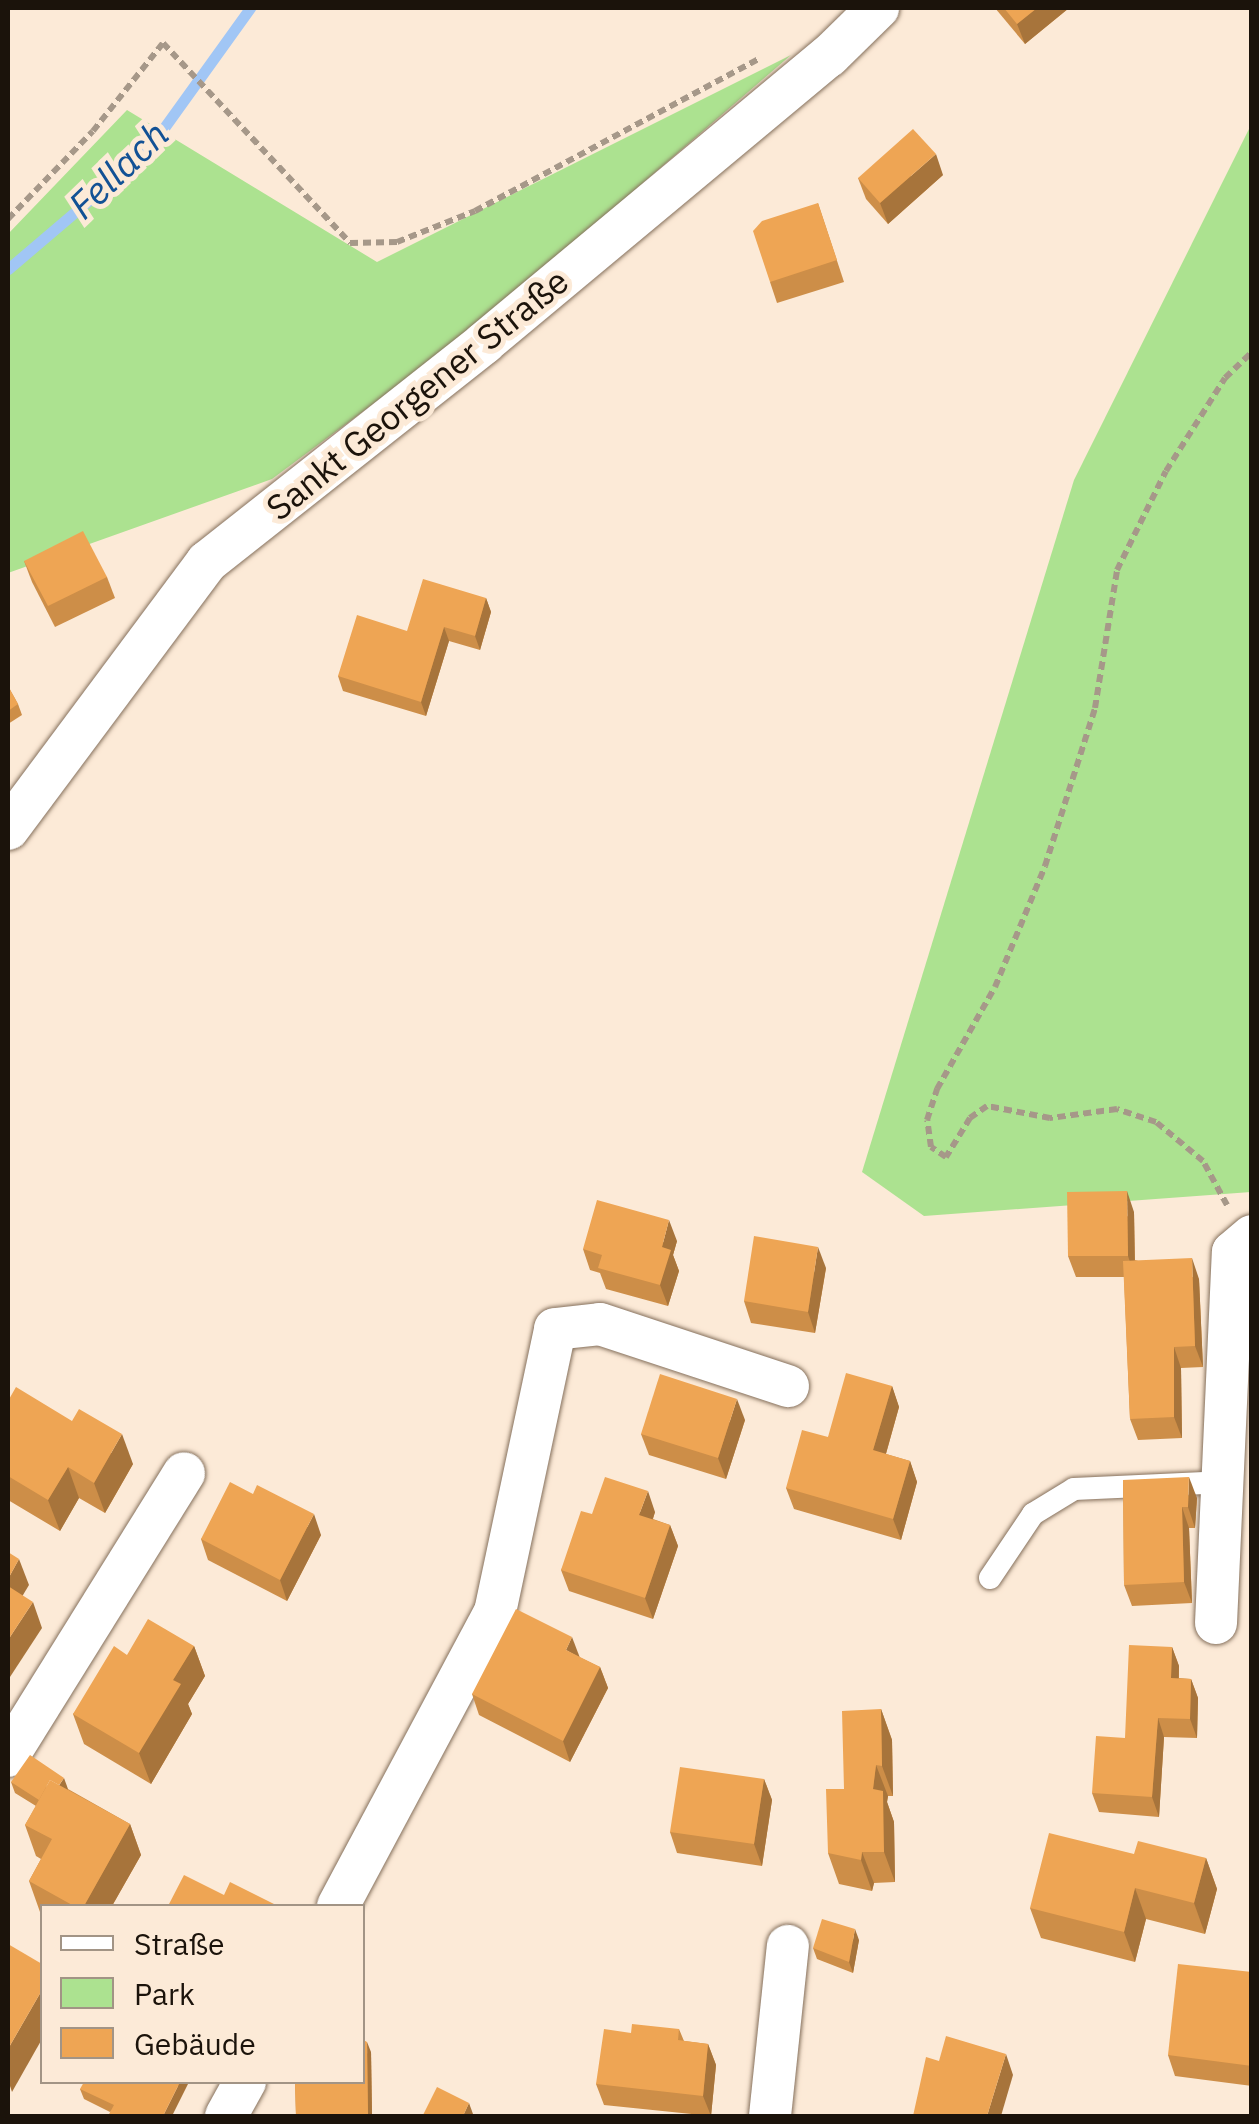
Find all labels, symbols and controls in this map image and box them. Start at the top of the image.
water label: Fellach [59,111,177,227]
street label: Sankt Georgener Straße [258,259,576,529]
legend [40,1904,365,2084]
text: Straße [134,1924,225,1963]
text: Park [134,1974,195,2013]
text: Gebäude [134,2024,256,2063]

